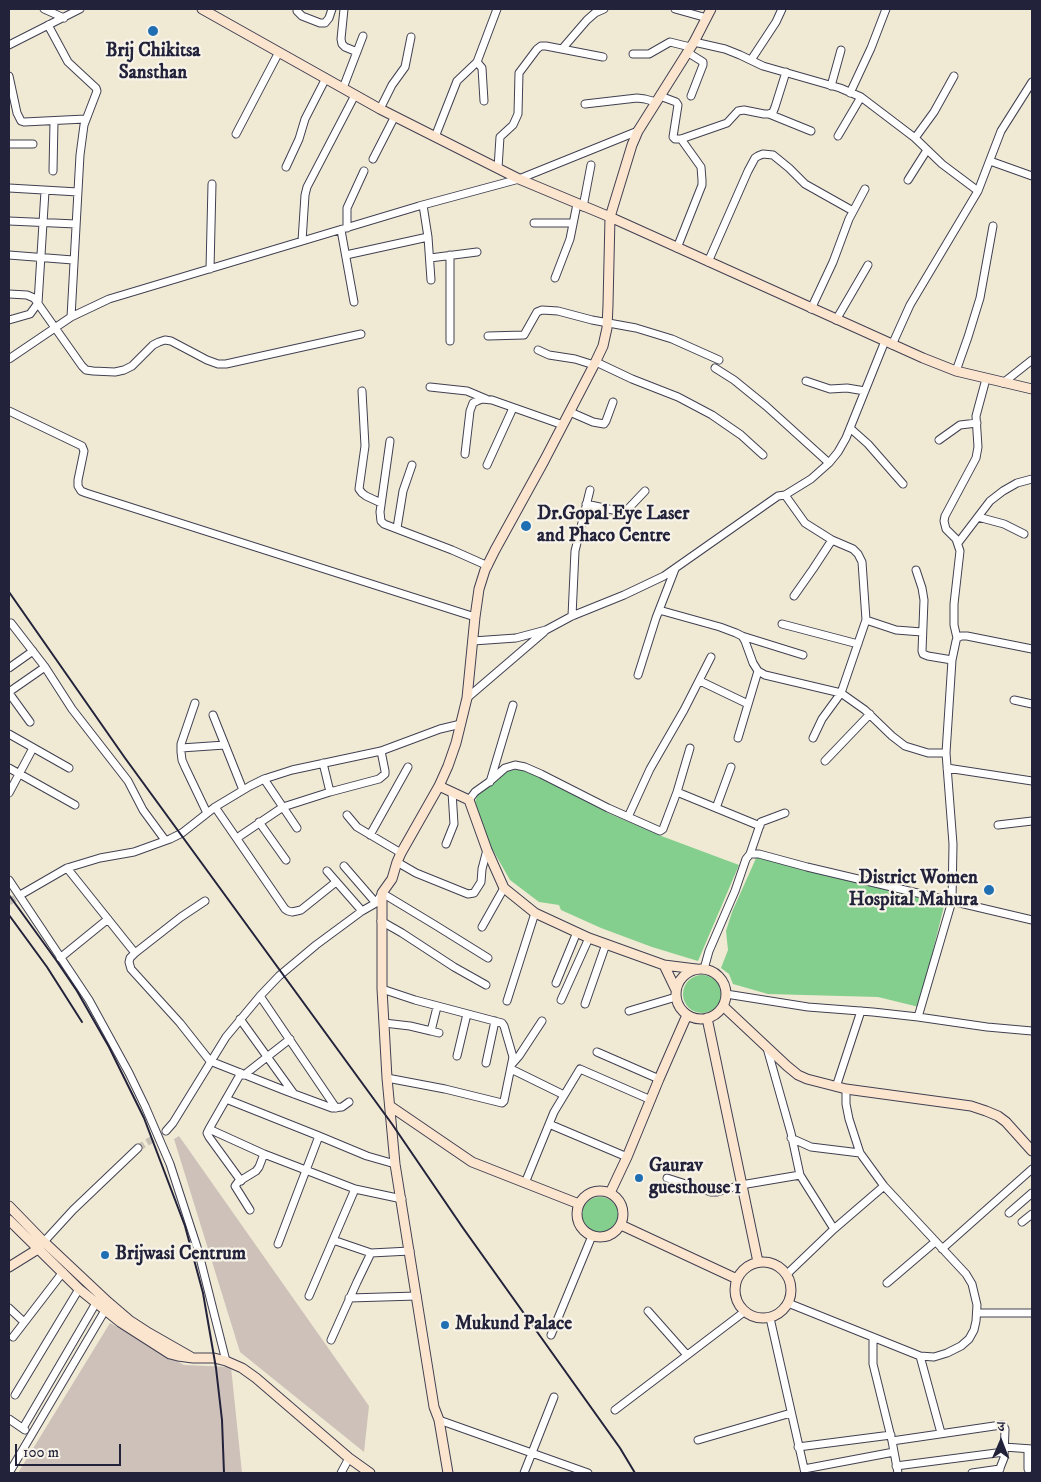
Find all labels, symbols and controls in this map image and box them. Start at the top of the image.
marker: Brij Chikitsa Sansthan [146,24,160,38]
place label: Brij Chikitsa Sansthan [106,41,200,85]
place label: Dr.Gopal Eye Laser and Phaco Centre [537,504,689,548]
marker: Dr.Gopal Eye Laser and Phaco Centre [519,519,533,533]
place label: District Women Hospital Mahura [849,868,978,912]
marker: District Women Hospital Mahura [982,883,996,897]
place label: Gaurav guesthouse 1 [649,1156,741,1200]
marker: Gaurav guesthouse 1 [633,1172,645,1184]
place label: Brijwasi Centrum [115,1244,246,1266]
marker: Brijwasi Centrum [99,1249,111,1261]
place label: Mukund Palace [455,1314,572,1336]
marker: Mukund Palace [439,1319,451,1331]
north arrow [976,1417,1026,1467]
text: उ [998,1418,1005,1436]
scale bar [18,1434,124,1466]
text: 100 m [23,1443,59,1462]

